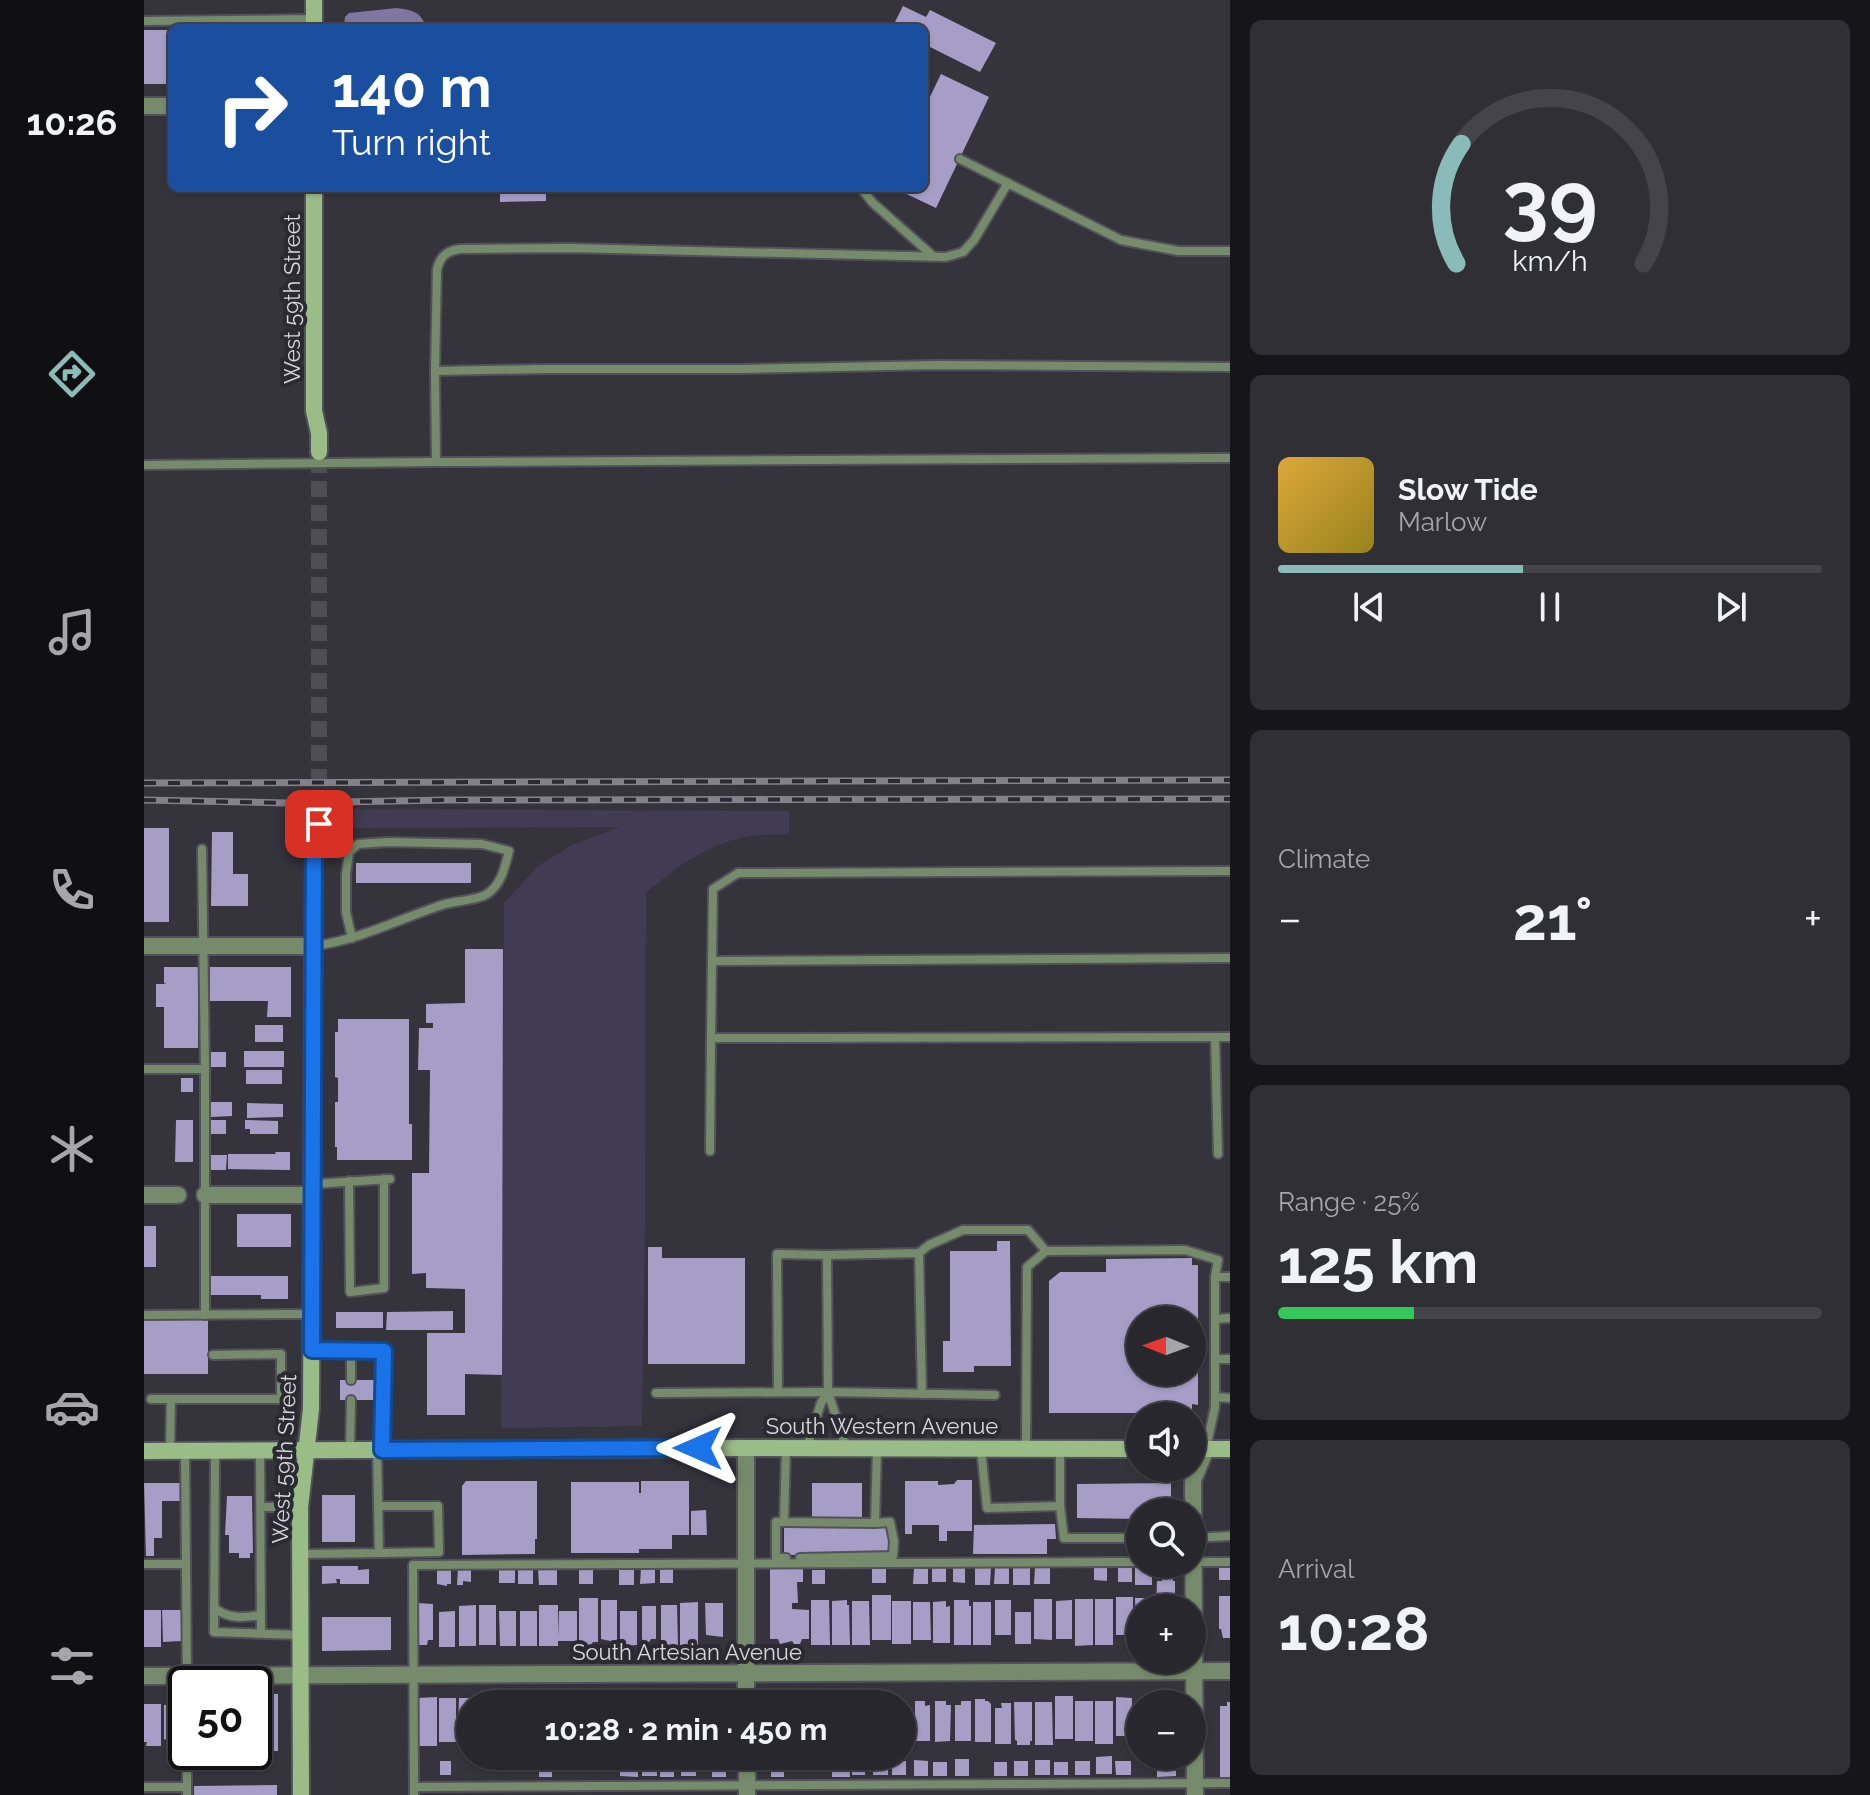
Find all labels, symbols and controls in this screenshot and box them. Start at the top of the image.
text: 140 m [332,54,492,120]
icon: right [200,56,304,160]
text: 10:26 [27,101,117,143]
text: Turn right [332,121,491,163]
text: 39 [1502,151,1598,248]
street label: West 59th Street [279,214,305,384]
text: km/h [1512,244,1588,278]
icon: directions [44,346,100,402]
text: Slow Tide [1398,472,1538,507]
text: Marlow [1398,507,1487,537]
icon: previous [1347,585,1391,629]
icon: pause [1528,585,1572,629]
icon: next [1709,585,1753,629]
icon: music [44,604,100,660]
pin [285,790,353,858]
icon: arrive [297,802,341,846]
text: Climate [1278,844,1370,874]
icon: phone [44,862,100,918]
text: 21° [1513,884,1592,954]
text: − [1278,893,1302,944]
text: + [1804,893,1822,944]
icon: climate [44,1121,100,1177]
text: Range · 25% [1278,1187,1420,1217]
text: 125 km [1278,1227,1478,1297]
north arrow [1126,1306,1206,1386]
map controls [1126,1306,1206,1770]
street label: West 59th Street [267,1373,301,1544]
icon: car [44,1379,100,1435]
button: sound [1126,1402,1206,1482]
position arrow [656,1406,740,1490]
street label: South Western Avenue [766,1413,998,1439]
button: search [1126,1498,1206,1578]
text: Arrival [1278,1554,1354,1584]
button: + [1126,1594,1206,1674]
text: 10:28 [1278,1594,1429,1664]
icon: filters [44,1638,100,1694]
street label: South Artesian Avenue [572,1639,802,1665]
speed limit sign: 50 [168,1666,272,1770]
button: − [1126,1690,1206,1770]
text: 10:28 · 2 min · 450 m [544,1712,828,1747]

